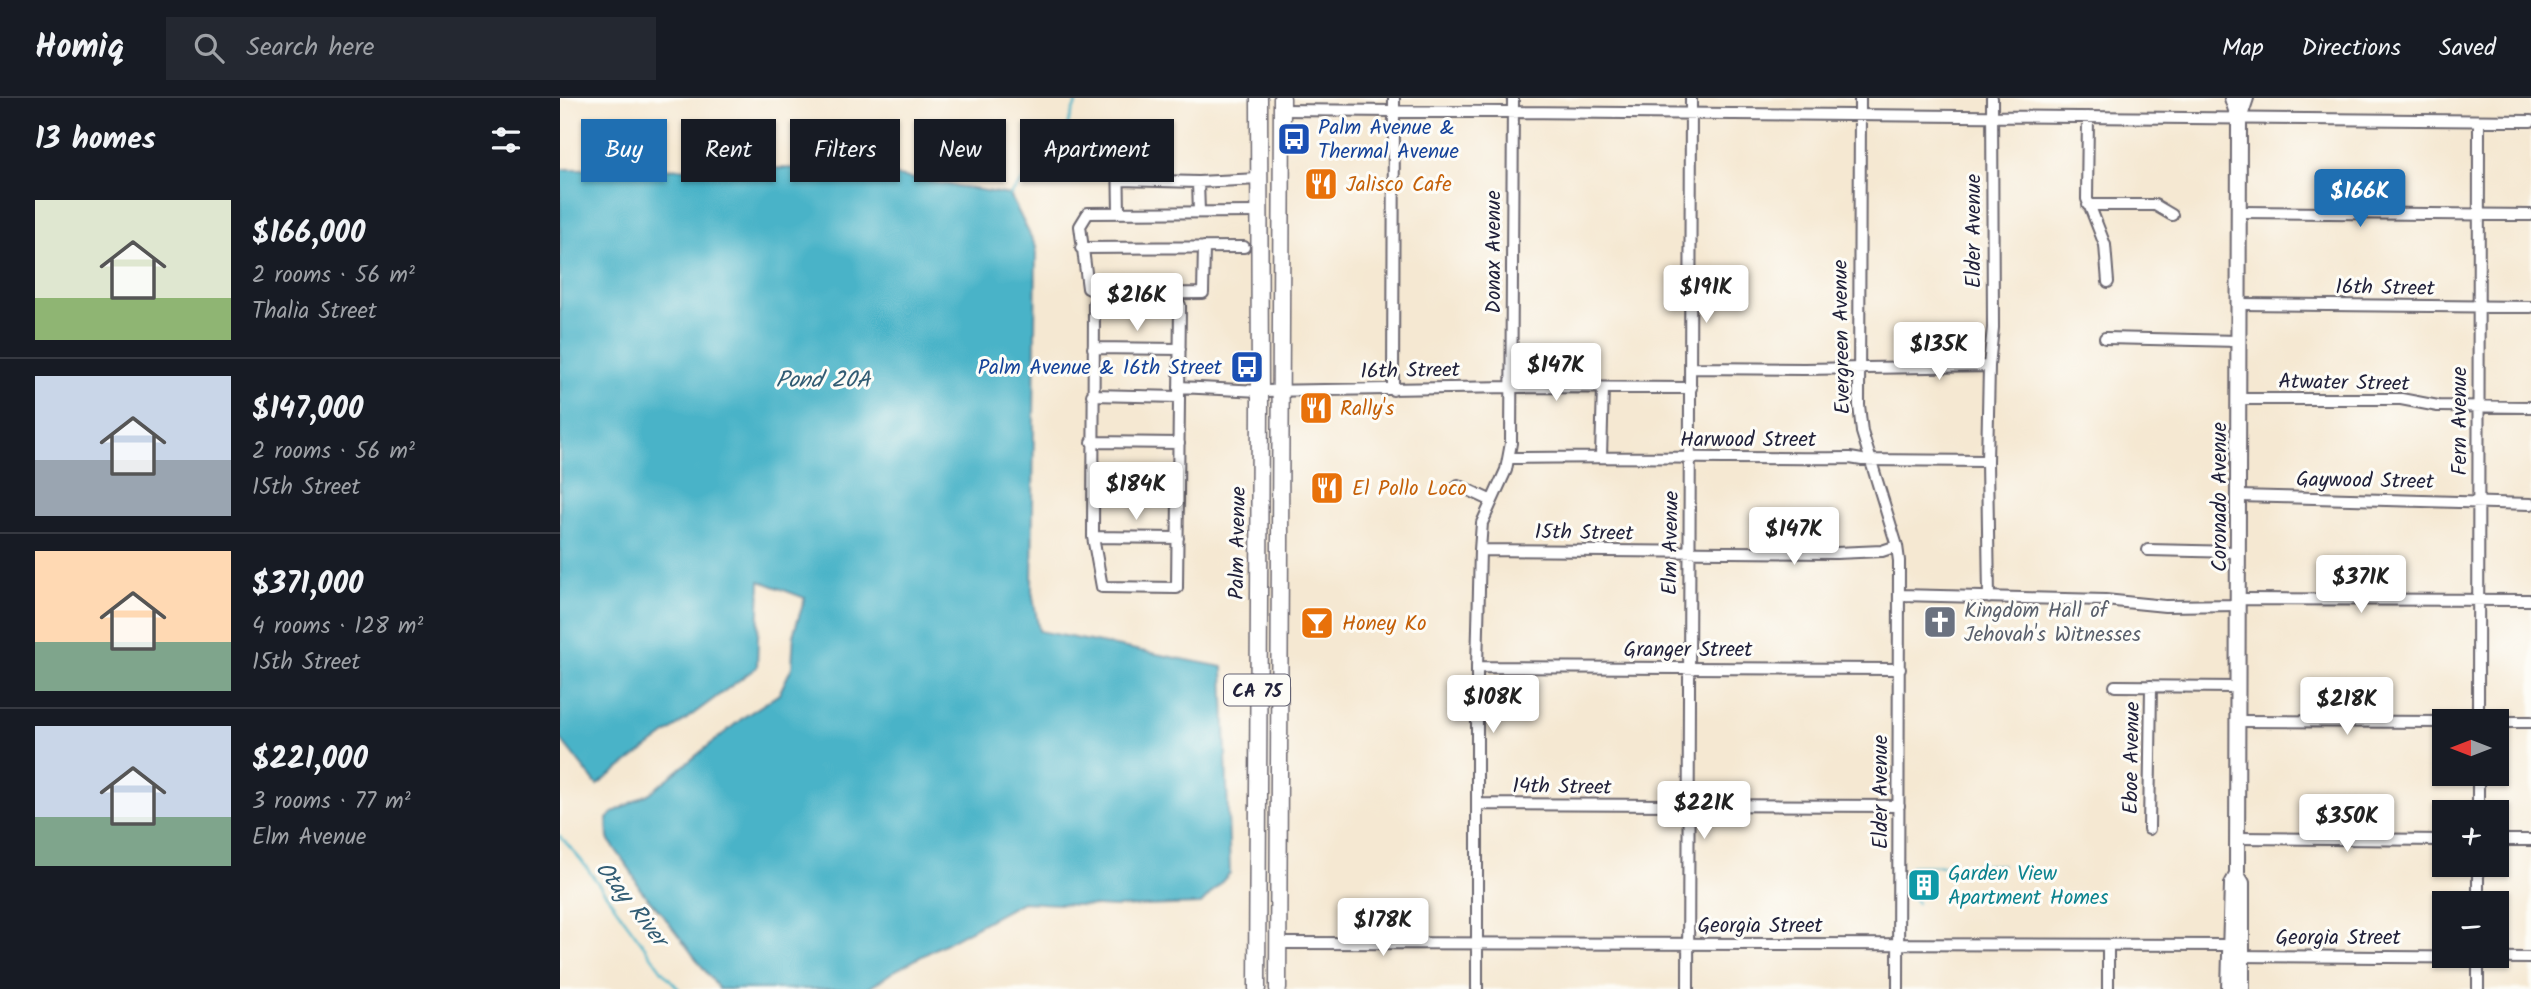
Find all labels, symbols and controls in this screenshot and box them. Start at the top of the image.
search box [166,17,656,80]
text: Homiq [35,22,124,75]
text: Search here [246,27,374,69]
icon: search [190,29,228,67]
text: Map [2222,29,2264,68]
text: Directions [2302,29,2401,68]
text: Saved [2439,29,2496,68]
place label: Palm Avenue & Thermal Avenue [1318,112,1459,169]
text: 13 homes [35,116,156,164]
chip: Buy [581,119,667,182]
chip: Rent [681,119,776,182]
chip: Filters [790,119,900,182]
chip: New [914,119,1006,182]
chip: Apartment [1020,119,1174,182]
bus stop icon: Palm Avenue & Thermal Avenue [1275,120,1313,158]
icon: filters [487,121,525,159]
restaurant icon: Jalisco Cafe [1302,165,1340,203]
place label: Jalisco Cafe [1346,169,1452,202]
pin: $166K [2311,170,2409,229]
street label: Elder Avenue [1958,173,1991,288]
text: $166K [2330,174,2390,210]
street label: Donax Avenue [1478,190,1511,314]
text: $166,000 [252,210,365,258]
icon: home [91,228,175,312]
text: 2 rooms · 56 m² [252,258,415,294]
street label: Evergreen Avenue [1825,259,1860,415]
pin: $191K [1657,266,1755,325]
text: $191K [1680,270,1733,306]
street label: 16th Street [2335,271,2436,306]
pin: $216K [1088,274,1186,333]
text: $216K [1107,278,1167,314]
text: Thalia Street [252,294,377,330]
pin: $135K [1890,322,1988,382]
text: $135K [1910,327,1968,363]
pin: $147K [1507,344,1605,403]
bus stop icon: Palm Avenue & 16th Street [1228,348,1266,386]
text: $147K [1527,348,1585,384]
place label: Palm Avenue & 16th Street [978,352,1223,385]
street label: 16th Street [1360,354,1461,389]
water label: Pond 20A [776,363,872,399]
street label: Atwater Street [2278,366,2411,401]
street label: Fern Avenue [2444,366,2477,475]
text: $147,000 [252,386,363,434]
restaurant icon: Rally's [1297,389,1335,427]
place label: Rally's [1340,393,1394,426]
icon: home [91,404,175,488]
street label: Coronado Avenue [2204,422,2237,572]
street label: Harwood Street [1680,424,1817,457]
text: 2 rooms · 56 m² [252,434,415,470]
pin: $184K [1087,462,1185,522]
street label: Gaywood Street [2296,464,2435,499]
text: $184K [1106,467,1166,503]
restaurant icon: El Pollo Loco [1308,469,1346,507]
text: 15th Street [252,470,360,506]
place label: El Pollo Loco [1352,473,1467,506]
street label: Palm Avenue [1221,486,1256,600]
street label: Elm Avenue [1654,490,1689,596]
pin: $147K [1745,508,1843,567]
text: $147K [1765,512,1823,548]
street label: 15th Street [1534,516,1635,551]
pin: $371K [2312,556,2410,615]
text: $371K [2332,560,2390,596]
text: $371,000 [252,561,363,609]
icon: home [91,579,175,663]
place label: Kingdom Hall of Jehovah's Witnesses [1964,595,2141,652]
church icon: Kingdom Hall of Jehovah's Witnesses [1921,603,1959,641]
bar icon: Honey Ko [1298,604,1336,642]
place label: Honey Ko [1342,608,1426,641]
text: 4 rooms · 128 m² [252,609,423,645]
street label: Granger Street [1624,634,1753,667]
text: 15th Street [252,645,360,681]
road number: CA 75 [1224,674,1290,706]
pin: $108K [1444,676,1542,735]
pin: $218K [2298,678,2396,737]
text: $108K [1463,680,1523,716]
text: $218K [2316,682,2378,718]
street label: Eboe Avenue [2115,701,2150,815]
north arrow [2432,709,2510,786]
map controls [2432,709,2509,968]
street label: Elder Avenue [1865,734,1898,849]
text: $221,000 [252,736,368,784]
icon: home [91,754,175,838]
street label: 14th Street [1512,770,1613,805]
pin: $221K [1655,782,1753,841]
text: 3 rooms · 77 m² [252,784,411,820]
text: $221K [1673,786,1735,822]
pin: $350K [2298,794,2396,854]
text: $350K [2315,799,2379,835]
button: + [2432,800,2509,877]
text: Elm Avenue [252,820,366,856]
water label: Otay River [585,854,678,958]
place label: Garden View Apartment Homes [1948,858,2108,915]
building icon: Garden View Apartment Homes [1905,866,1943,904]
button: − [2432,891,2509,968]
pin: $178K [1334,898,1432,958]
text: $178K [1354,903,1412,939]
street label: Georgia Street [1697,910,1823,943]
street label: Georgia Street [2275,922,2401,955]

